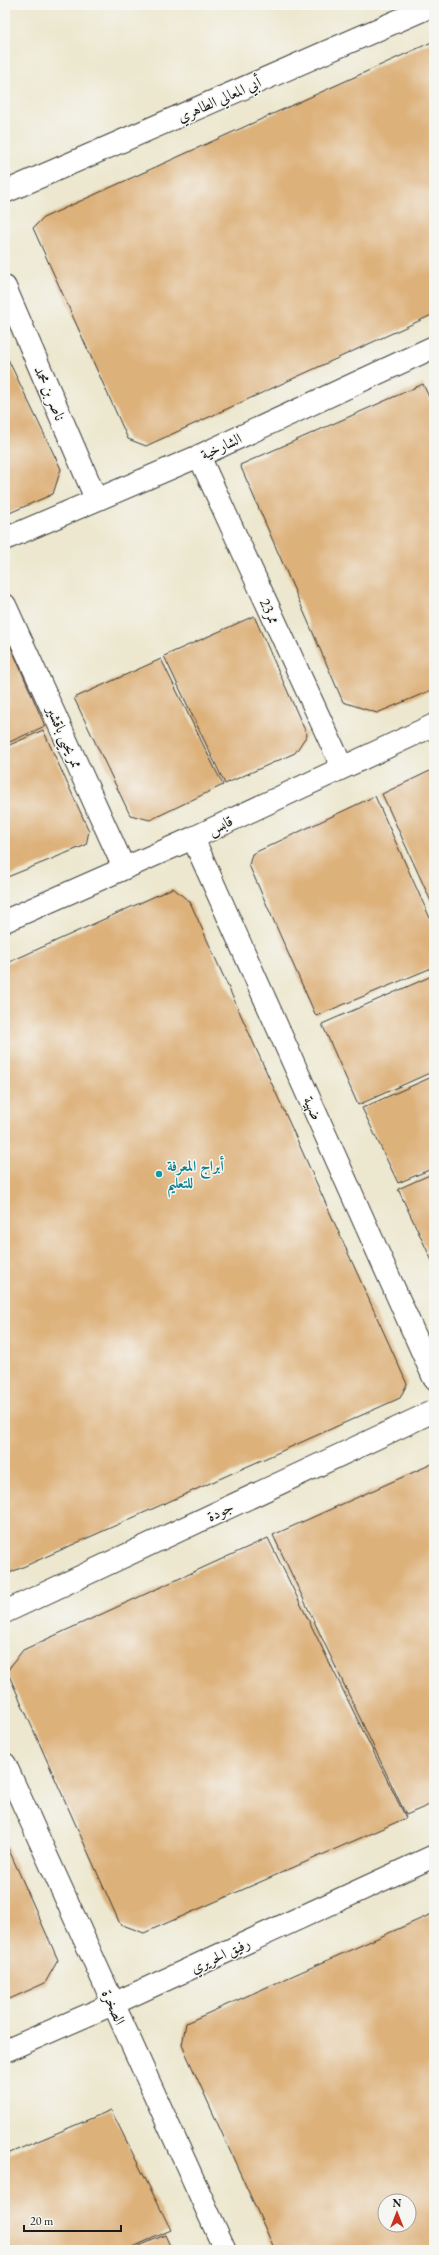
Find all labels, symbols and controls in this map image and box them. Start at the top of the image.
street label: أبي المعالي الطاهري [174,71,266,129]
street label: ناصر بن محمد [29,363,70,424]
street label: الشارخية [197,428,245,464]
street label: ممر23 [255,595,284,627]
street label: ممر يحيى باقشير [38,701,87,773]
street label: قابس [204,811,236,840]
street label: ضهية [298,1093,327,1123]
place label: أبراج المعرفة للتعليم [167,1155,224,1198]
marker: أبراج المعرفة للتعليم [154,1169,164,1179]
street label: جودة [204,1497,236,1525]
street label: رفيق الحريري [187,1933,254,1980]
street label: الصخرة [97,1986,130,2028]
north arrow [377,2193,417,2233]
text: N [393,2196,402,2210]
scale bar [24,2207,121,2233]
text: 20 m [30,2213,54,2229]

